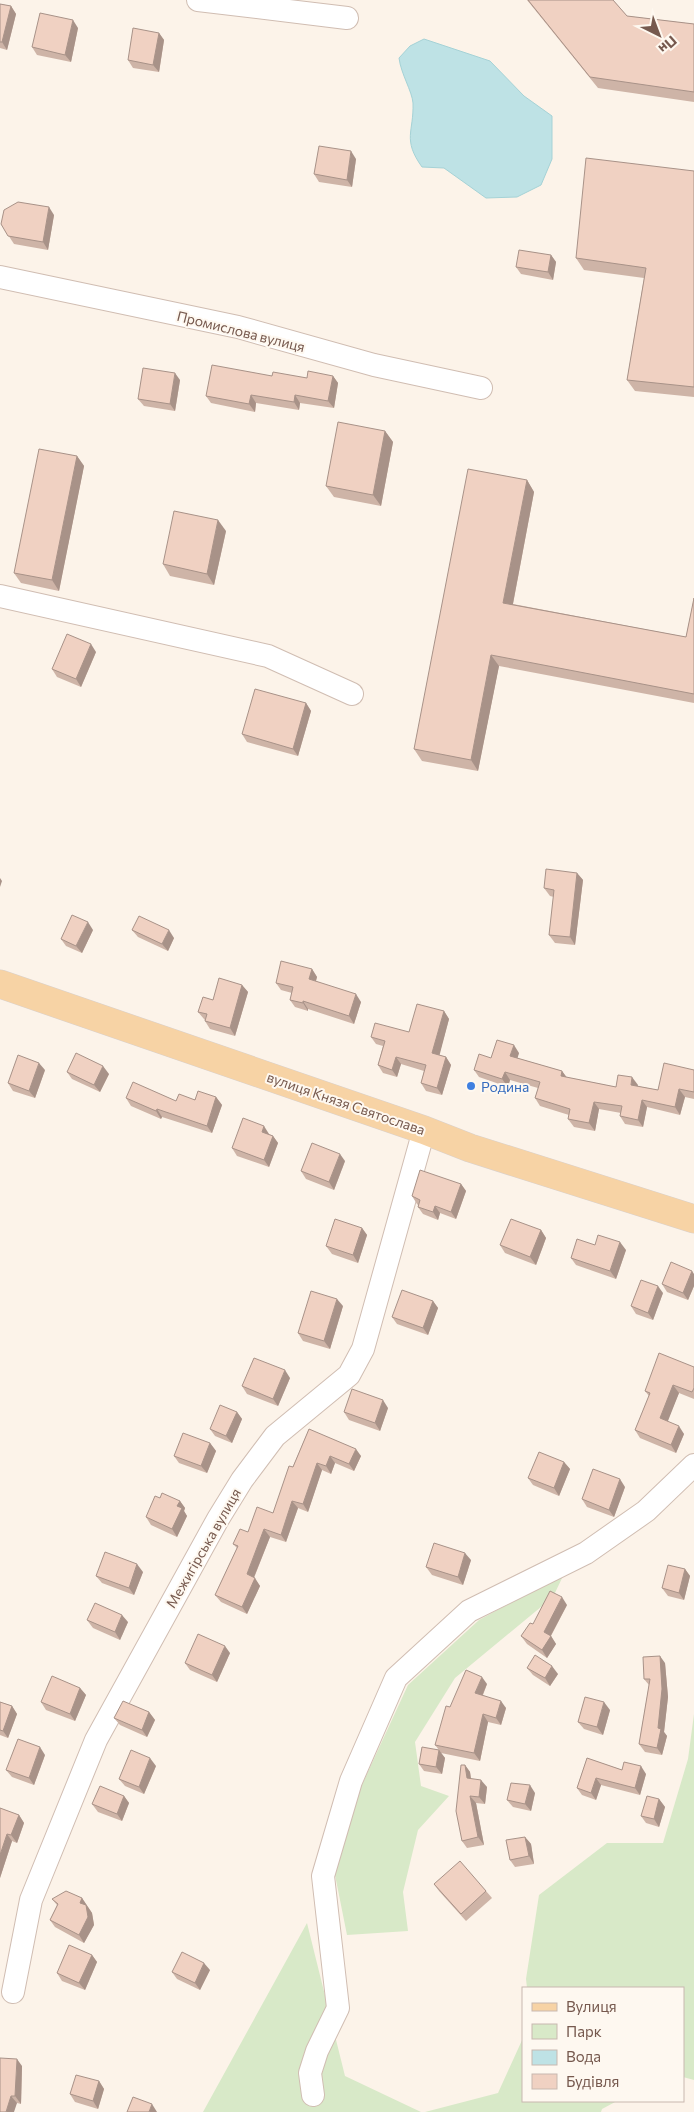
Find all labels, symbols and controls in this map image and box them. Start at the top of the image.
north arrow [634,10,684,60]
text: Пн [655,33,681,58]
street label: Промислова вулиця [175,307,307,355]
street label: вулиця Князя Святослава [265,1068,427,1138]
place label: Родина [481,1078,529,1095]
marker: Родина [465,1080,477,1092]
street label: Межигірська вулиця [162,1485,244,1611]
legend [522,1987,684,2102]
text: Вулиця [566,1997,617,2015]
text: Парк [566,2022,602,2040]
text: Вода [566,2047,601,2065]
text: Будівля [566,2072,619,2090]

